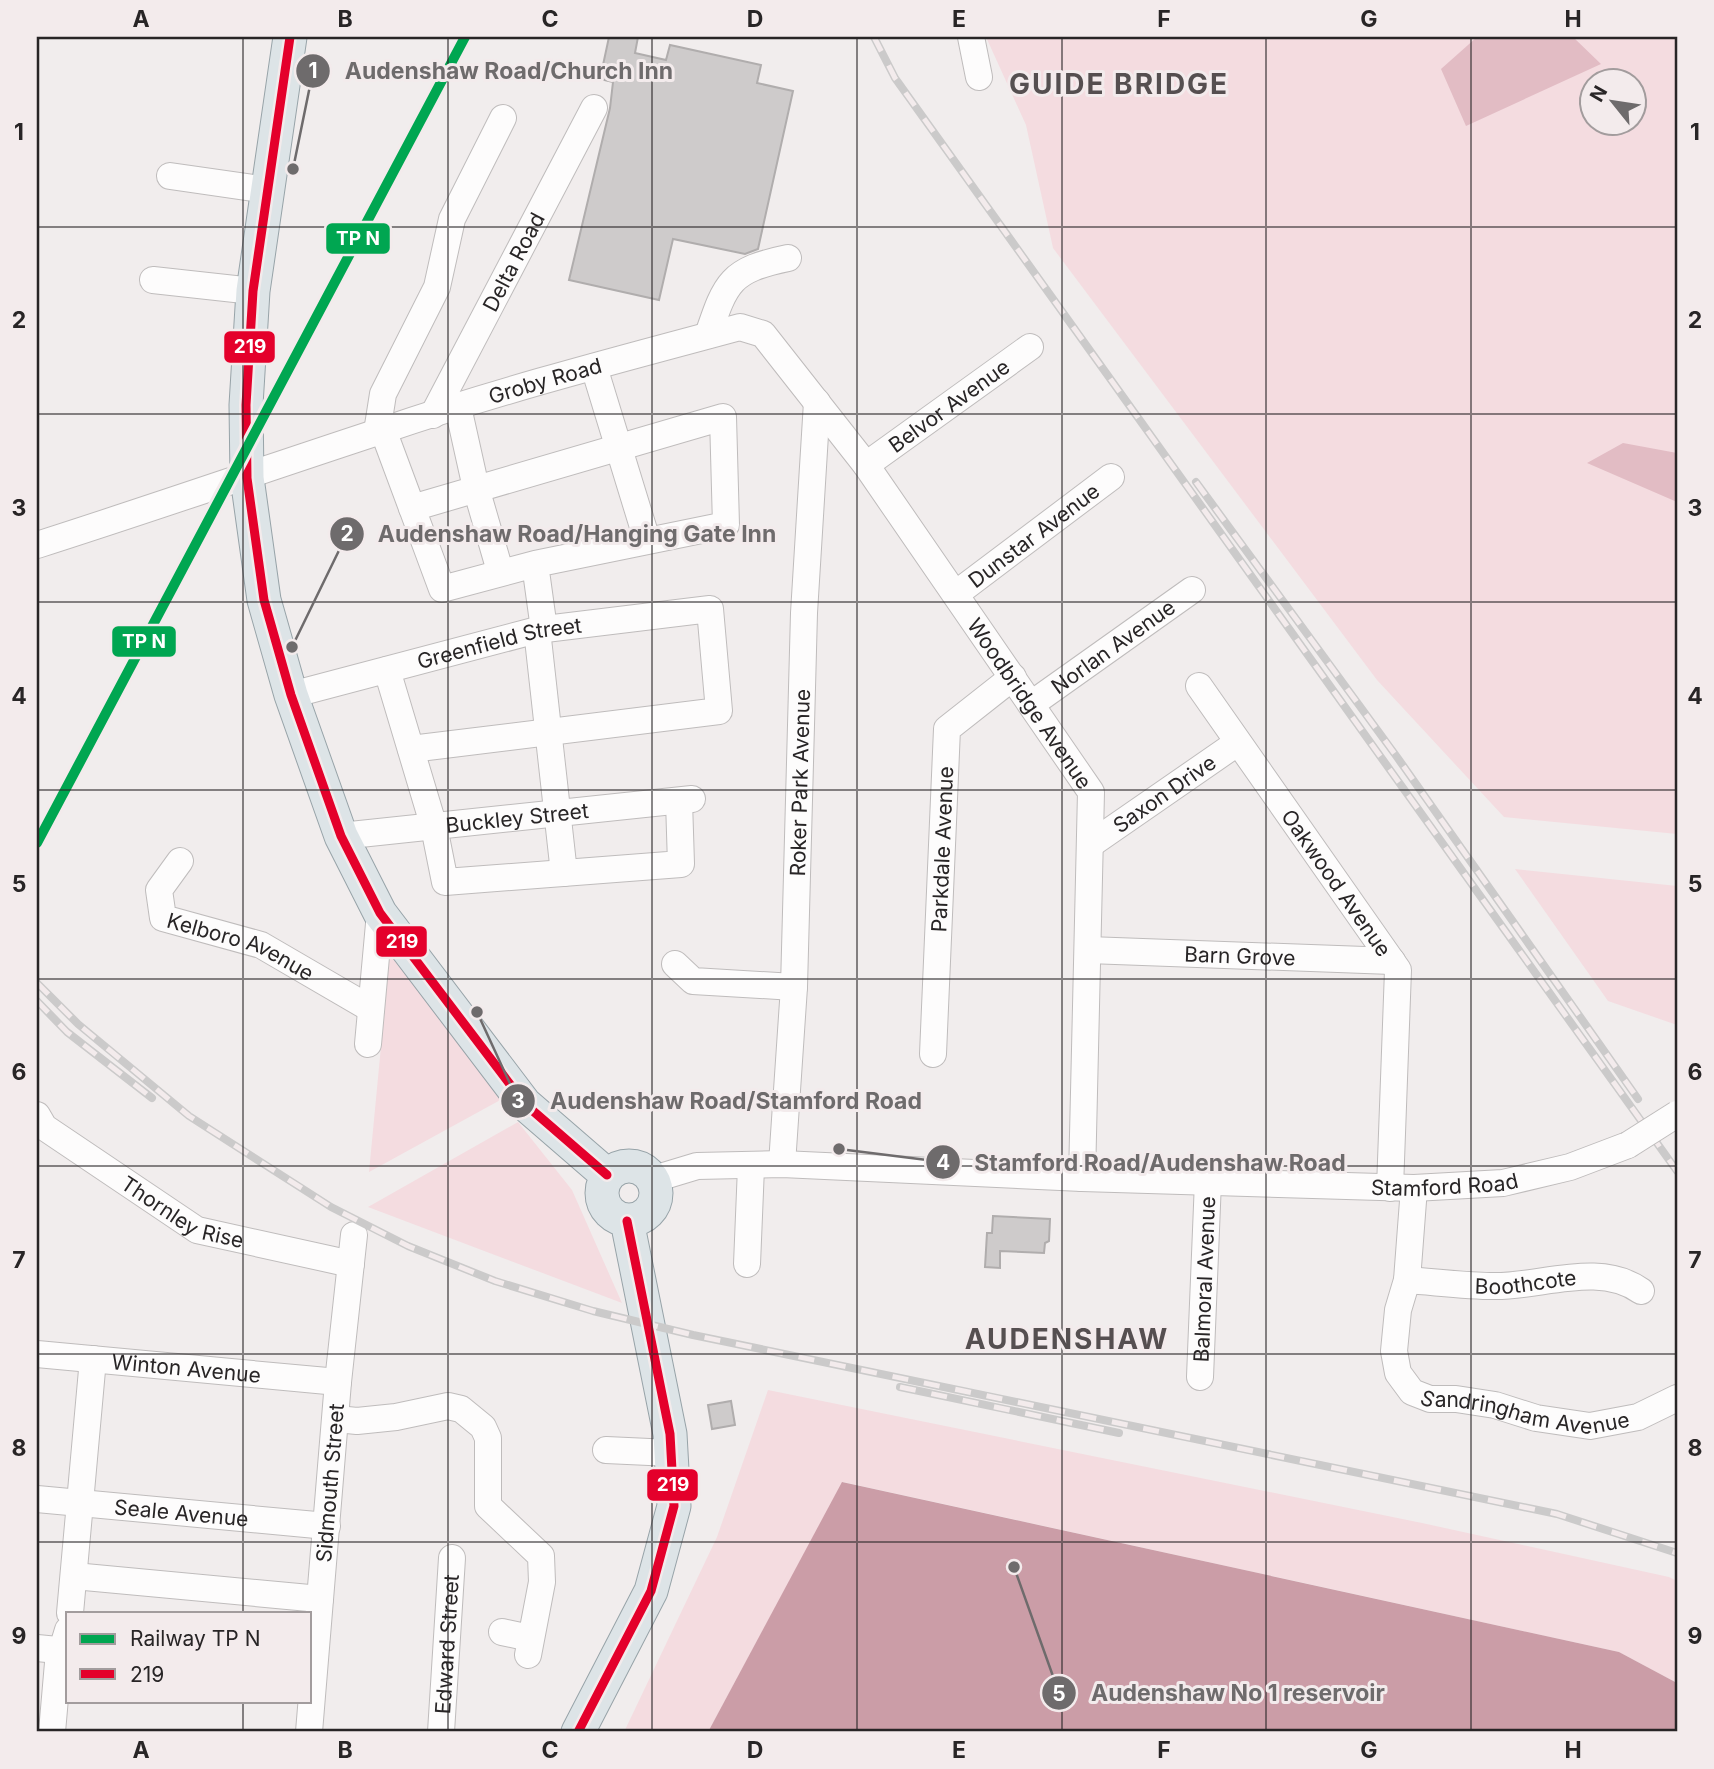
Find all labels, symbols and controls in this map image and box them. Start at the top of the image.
text: A [132,5,150,33]
text: B [337,5,353,33]
text: C [541,5,559,33]
text: D [747,5,763,33]
text: E [952,5,966,33]
text: F [1157,5,1171,33]
text: G [1360,5,1378,33]
text: H [1564,5,1582,33]
callout: Audenshaw Road/Church Inn [295,49,687,93]
text: Audenshaw Road/Church Inn [345,57,673,85]
text: 1 [308,58,318,83]
north arrow [1578,66,1648,136]
district label: GUIDE BRIDGE [1009,67,1229,101]
text: N [1585,82,1612,106]
text: 1 [14,118,24,146]
text: 1 [1690,118,1700,146]
street label: Delta Road [477,208,550,315]
line badge: TP N [325,222,391,255]
text: TP N [336,227,380,250]
text: 2 [12,306,26,334]
text: 2 [1688,306,1702,334]
line badge: 219 [223,330,276,364]
text: 219 [234,335,266,358]
street label: Groby Road [485,352,604,408]
street label: Belvor Avenue [884,354,1014,457]
street label: Dunstar Avenue [963,478,1104,593]
text: 3 [12,494,26,522]
text: 3 [1688,494,1702,522]
callout: Audenshaw Road/Hanging Gate Inn [329,512,791,556]
text: Audenshaw Road/Hanging Gate Inn [378,520,776,548]
text: 2 [340,521,354,546]
street label: Norlan Avenue [1046,594,1180,699]
street label: Greenfield Street [414,612,583,674]
street label: Woodbridge Avenue [962,613,1097,793]
line badge: TP N [111,625,177,658]
text: TP N [122,630,166,653]
text: 4 [11,682,27,710]
text: 4 [1687,682,1703,710]
street label: Roker Park Avenue [784,688,814,877]
street label: Saxon Drive [1108,749,1220,838]
street label: Parkdale Avenue [926,766,958,933]
street label: Buckley Street [444,797,590,837]
street label: Oakwood Avenue [1277,804,1397,961]
text: 5 [12,870,26,898]
text: 5 [1688,870,1702,898]
street label: Kelboro Avenue [164,907,318,986]
line badge: 219 [375,925,428,958]
text: 219 [386,930,418,953]
street label: Barn Grove [1184,941,1296,970]
text: 6 [12,1058,26,1086]
text: 6 [1688,1058,1702,1086]
callout: Audenshaw Road/Stamford Road [501,1079,936,1123]
text: Audenshaw Road/Stamford Road [550,1087,922,1115]
text: 3 [511,1088,525,1113]
callout: Stamford Road/Audenshaw Road [926,1140,1360,1184]
text: Stamford Road/Audenshaw Road [974,1149,1346,1177]
text: 4 [936,1150,950,1175]
street label: Stamford Road [1371,1167,1521,1201]
street label: Thornley Rise [117,1170,246,1252]
street label: Balmoral Avenue [1188,1196,1220,1363]
text: 7 [12,1246,26,1274]
text: 7 [1688,1246,1702,1274]
street label: Boothcote [1474,1265,1577,1299]
district label: AUDENSHAW [965,1322,1169,1356]
street label: Winton Avenue [111,1349,262,1387]
street label: Sandringham Avenue [1417,1384,1631,1439]
street label: Sidmouth Street [311,1402,349,1563]
text: 8 [12,1434,26,1462]
text: 8 [1688,1434,1702,1462]
line badge: 219 [646,1468,699,1502]
text: 219 [657,1473,689,1496]
street label: Seale Avenue [113,1494,250,1531]
street label: Edward Street [430,1573,463,1715]
legend [66,1612,312,1702]
text: 9 [12,1622,26,1650]
text: 9 [1688,1622,1702,1650]
text: Railway TP N [130,1626,260,1651]
text: 219 [130,1662,164,1687]
callout: Audenshaw No 1 reservoir [1042,1671,1399,1715]
text: Audenshaw No 1 reservoir [1091,1679,1385,1707]
text: 5 [1052,1681,1066,1706]
text: A [132,1736,150,1764]
text: B [337,1736,353,1764]
text: C [541,1736,559,1764]
text: D [747,1736,763,1764]
text: E [952,1736,966,1764]
text: F [1157,1736,1171,1764]
text: G [1360,1736,1378,1764]
text: H [1564,1736,1582,1764]

